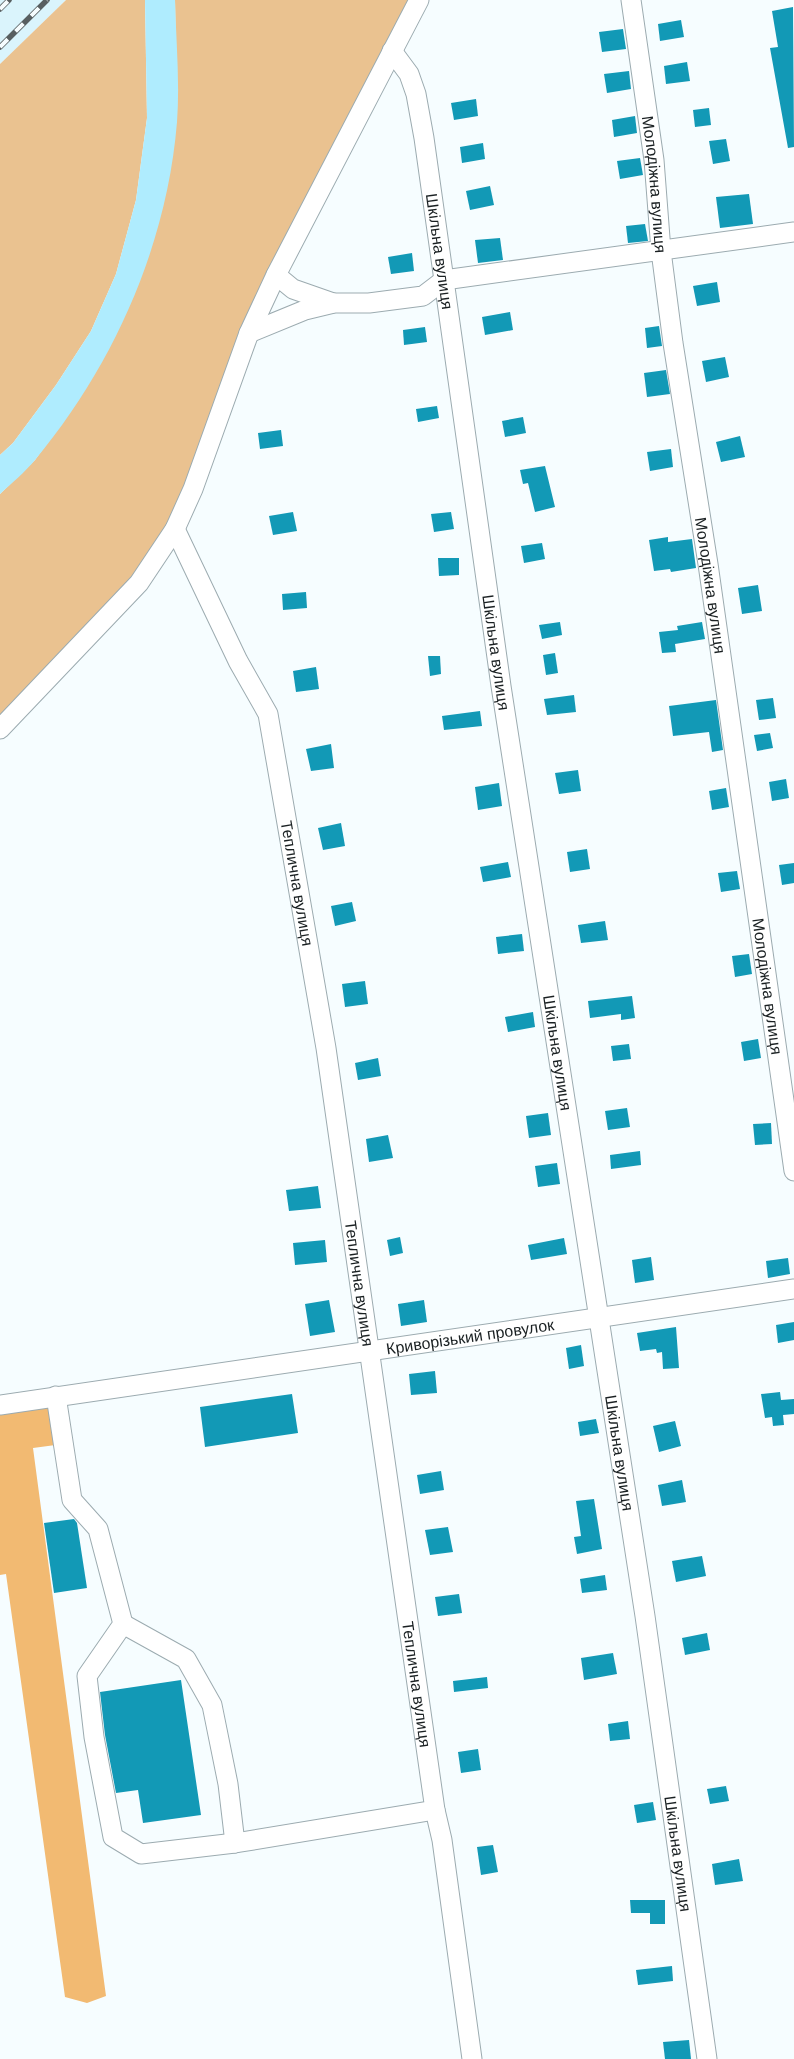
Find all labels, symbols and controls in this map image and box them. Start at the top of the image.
street label: Молодіжна вулиця [637,114,672,254]
street label: Шкільна вулиця [421,192,458,311]
street label: Молодіжна вулиця [690,516,731,655]
street label: Шкільна вулиця [478,593,515,712]
street label: Теплична вулиця [276,819,319,948]
street label: Молодіжна вулиця [748,917,788,1056]
street label: Шкільна вулиця [538,993,577,1112]
street label: Теплична вулиця [340,1219,379,1348]
street label: Криворізький провулок [385,1314,556,1359]
street label: Шкільна вулиця [600,1394,639,1512]
street label: Теплична вулиця [398,1620,436,1749]
street label: Шкільна вулиця [660,1794,697,1913]

